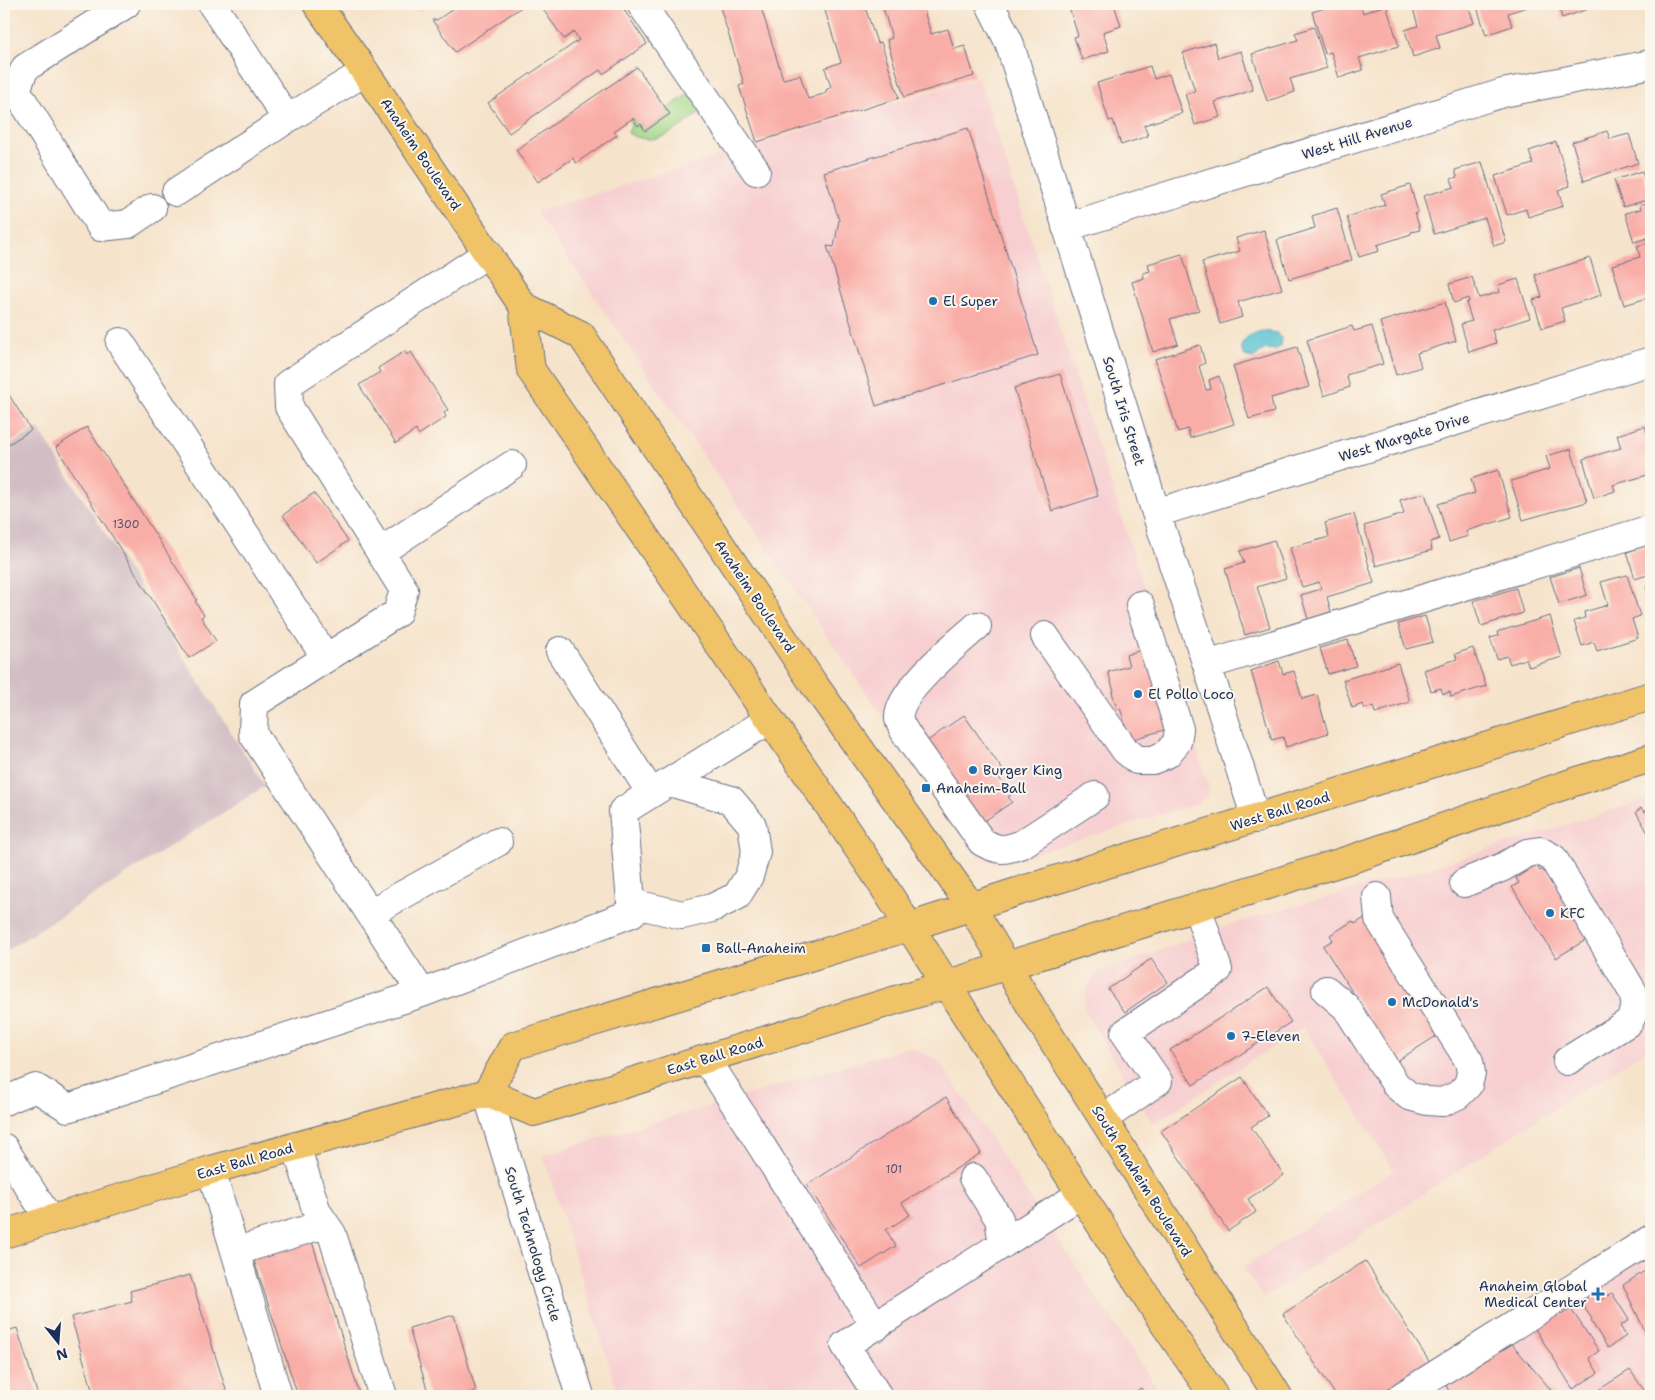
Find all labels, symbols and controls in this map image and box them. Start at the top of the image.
street label: Anaheim Boulevard [377,94,465,214]
street label: West Hill Avenue [1300,113,1415,163]
place label: El Super [943,292,999,310]
marker: El Super [927,295,939,307]
street label: South Iris Street [1099,354,1149,468]
street label: West Margate Drive [1336,408,1472,465]
house number: 1300 [113,517,139,532]
street label: Anaheim Boulevard [711,536,799,656]
place label: El Pollo Loco [1148,685,1234,703]
marker: El Pollo Loco [1132,688,1144,700]
place label: Burger King [983,761,1062,779]
marker: Burger King [967,764,979,776]
place label: Anaheim-Ball [936,779,1027,797]
marker: Anaheim-Ball [920,782,932,794]
street label: West Ball Road [1228,787,1332,835]
place label: KFC [1560,904,1585,922]
marker: KFC [1544,907,1556,919]
place label: Ball-Anaheim [716,939,806,957]
marker: Ball-Anaheim [700,942,712,954]
place label: McDonald's [1402,993,1479,1011]
marker: McDonald's [1386,996,1398,1008]
place label: 7-Eleven [1241,1027,1300,1045]
marker: 7-Eleven [1225,1030,1237,1042]
street label: East Ball Road [665,1033,765,1079]
street label: South Anaheim Boulevard [1088,1102,1196,1260]
street label: East Ball Road [195,1139,296,1183]
house number: 101 [886,1162,902,1177]
street label: South Technology Circle [501,1164,565,1324]
place label: Anaheim Global Medical Center [1479,1277,1588,1311]
marker: Anaheim Global Medical Center [1591,1287,1605,1301]
north arrow [32,1318,82,1368]
text: N [54,1344,70,1365]

